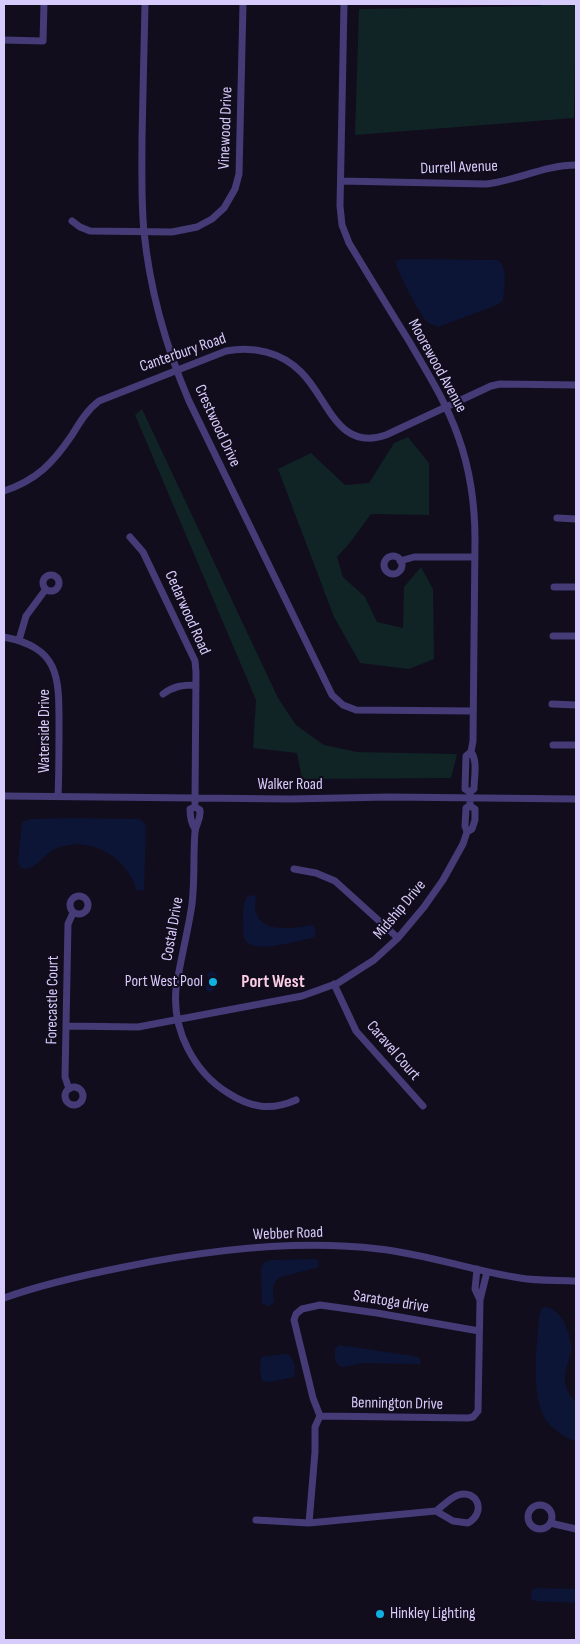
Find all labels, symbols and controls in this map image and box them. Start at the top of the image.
street label: Vinewood Drive [215,86,237,170]
street label: Durrell Avenue [420,157,498,179]
street label: Moorewood Avenue [403,316,471,416]
street label: Canterbury Road [137,329,229,377]
street label: Crestwood Drive [190,382,244,470]
street label: Cedarwood Road [160,568,214,658]
street label: Waterside Drive [35,689,55,773]
street label: Walker Road [257,775,323,795]
street label: Midship Drive [370,876,430,944]
street label: Costal Drive [158,896,188,962]
street label: Forecastle Court [43,955,63,1045]
district label: Port West [241,971,305,993]
place label: Port West Pool [125,972,203,992]
marker: Port West Pool [207,976,219,988]
street label: Caravel Court [362,1017,424,1085]
street label: Webber Road [253,1223,323,1245]
street label: Saratoga drive [352,1287,430,1317]
street label: Bennington Drive [351,1394,443,1414]
place label: Hinkley Lighting [390,1604,475,1624]
marker: Hinkley Lighting [374,1608,386,1620]

